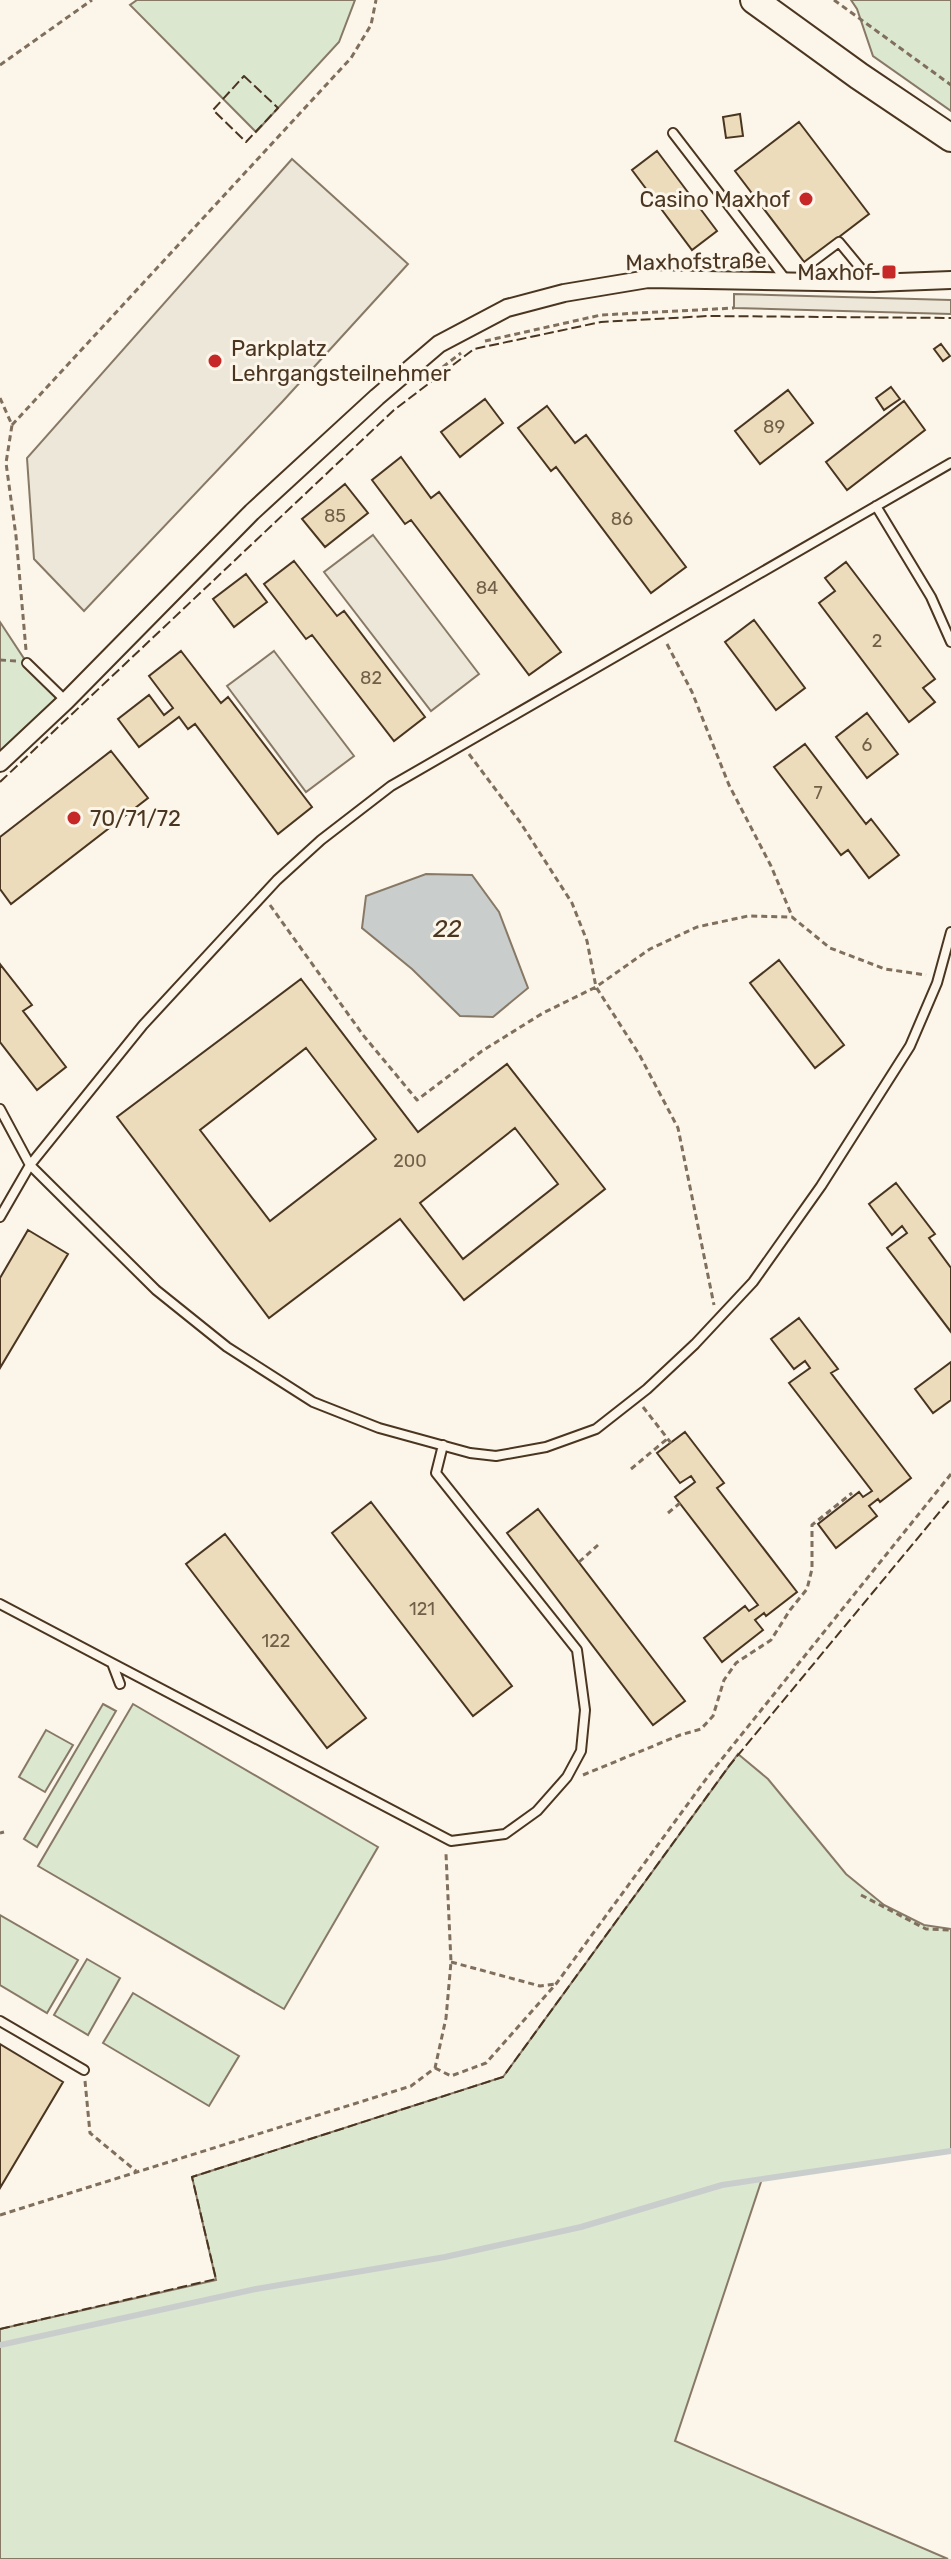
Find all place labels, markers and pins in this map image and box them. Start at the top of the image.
place label: Casino Maxhof [639,186,791,213]
marker: Casino Maxhof [797,190,815,208]
place label: Maxhof [797,259,874,286]
marker: Maxhof [880,263,898,281]
place label: Parkplatz Lehrgangsteilnehmer [231,335,451,387]
marker: Parkplatz Lehrgangsteilnehmer [206,352,224,370]
place label: 70/71/72 [90,805,181,832]
marker: 70/71/72 [65,809,83,827]

